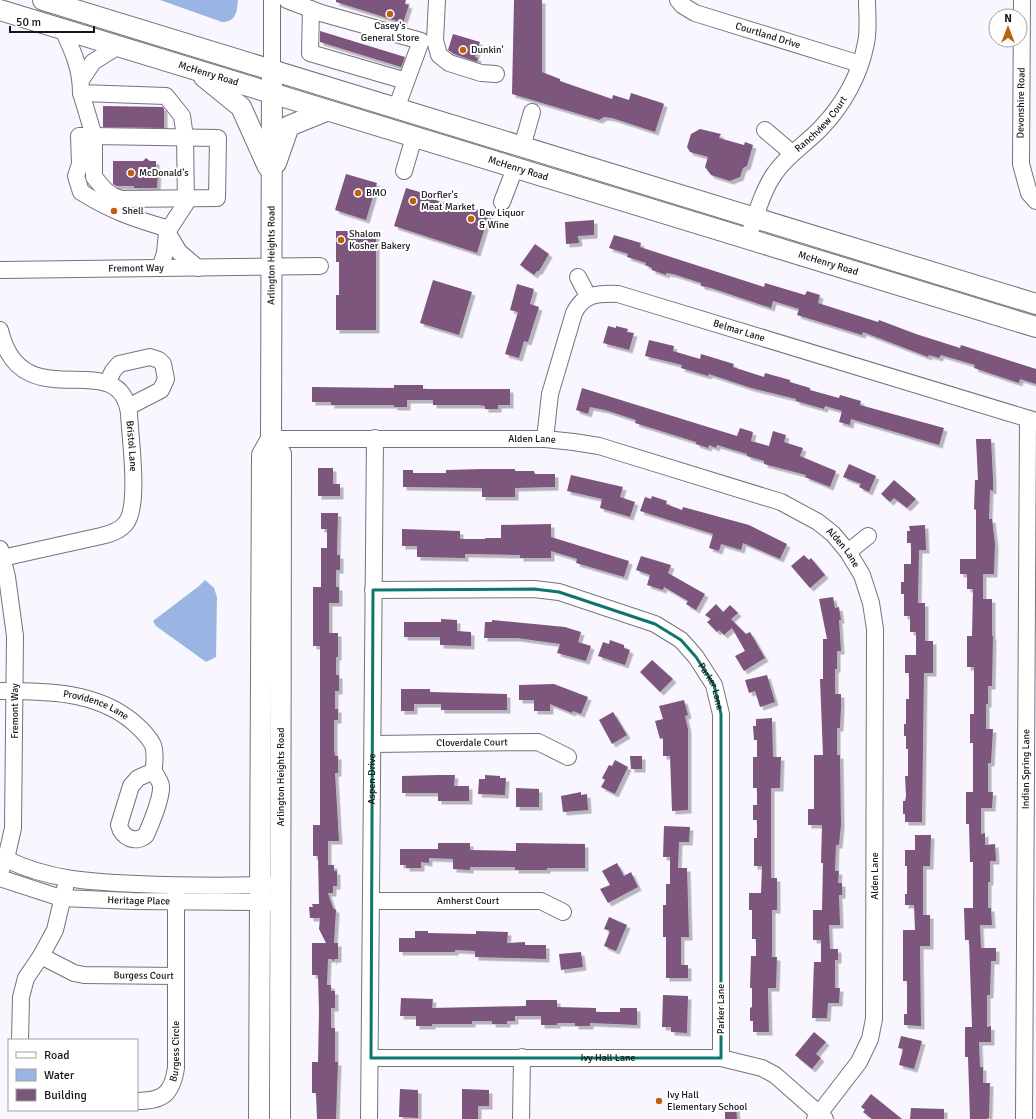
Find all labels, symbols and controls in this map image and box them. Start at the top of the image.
scale bar [10,8,94,34]
north arrow [988,8,1028,48]
marker: Casey's General Store [385,9,395,19]
text: N [1004,12,1012,25]
text: 50 m [16,15,41,30]
place label: Casey's General Store [361,20,419,44]
street label: Courtland Drive [734,20,802,51]
place label: Dunkin' [471,44,504,56]
marker: Dunkin' [458,45,468,55]
street label: McHenry Road [177,59,240,89]
street label: Devonshire Road [1014,67,1028,139]
street label: Ranchview Court [792,94,850,155]
street label: McHenry Road [487,154,550,183]
place label: McDonald's [139,167,189,179]
marker: McDonald's [126,168,136,178]
place label: BMO [366,187,387,199]
marker: BMO [353,188,363,198]
place label: Dorfler's Meat Market [421,189,475,213]
marker: Dorfler's Meat Market [408,196,418,206]
place label: Shell [122,205,144,217]
marker: Shell [109,206,119,216]
street label: Arlington Heights Road [265,206,278,305]
place label: Dev Liquor & Wine [479,207,525,231]
marker: Dev Liquor & Wine [466,214,476,224]
place label: Shalom Kosher Bakery [349,228,411,252]
marker: Shalom Kosher Bakery [336,235,346,245]
street label: McHenry Road [797,249,860,278]
street label: Fremont Way [108,262,164,275]
street label: Belmar Lane [712,317,766,344]
street label: Bristol Lane [123,420,139,472]
street label: Alden Lane [508,433,556,446]
street label: Alden Lane [824,525,862,570]
street label: Parker Lane [695,661,726,711]
street label: Fremont Way [9,683,21,739]
street label: Providence Lane [62,688,131,723]
street label: Arlington Heights Road [275,727,287,827]
street label: Indian Spring Lane [1020,729,1032,809]
street label: Cloverdale Court [436,736,508,749]
street label: Aspen Drive [366,754,378,805]
street label: Alden Lane [869,852,881,900]
street label: Heritage Place [107,894,170,907]
street label: Amherst Court [437,895,500,907]
street label: Burgess Court [113,969,174,982]
street label: Parker Lane [715,984,727,1034]
street label: Burgess Circle [167,1021,182,1083]
legend [8,1039,138,1111]
text: Road [44,1048,70,1063]
street label: Ivy Hall Lane [581,1052,635,1064]
text: Water [44,1068,75,1083]
text: Building [44,1088,87,1103]
place label: Ivy Hall Elementary School [667,1089,747,1113]
marker: Ivy Hall Elementary School [654,1096,664,1106]

